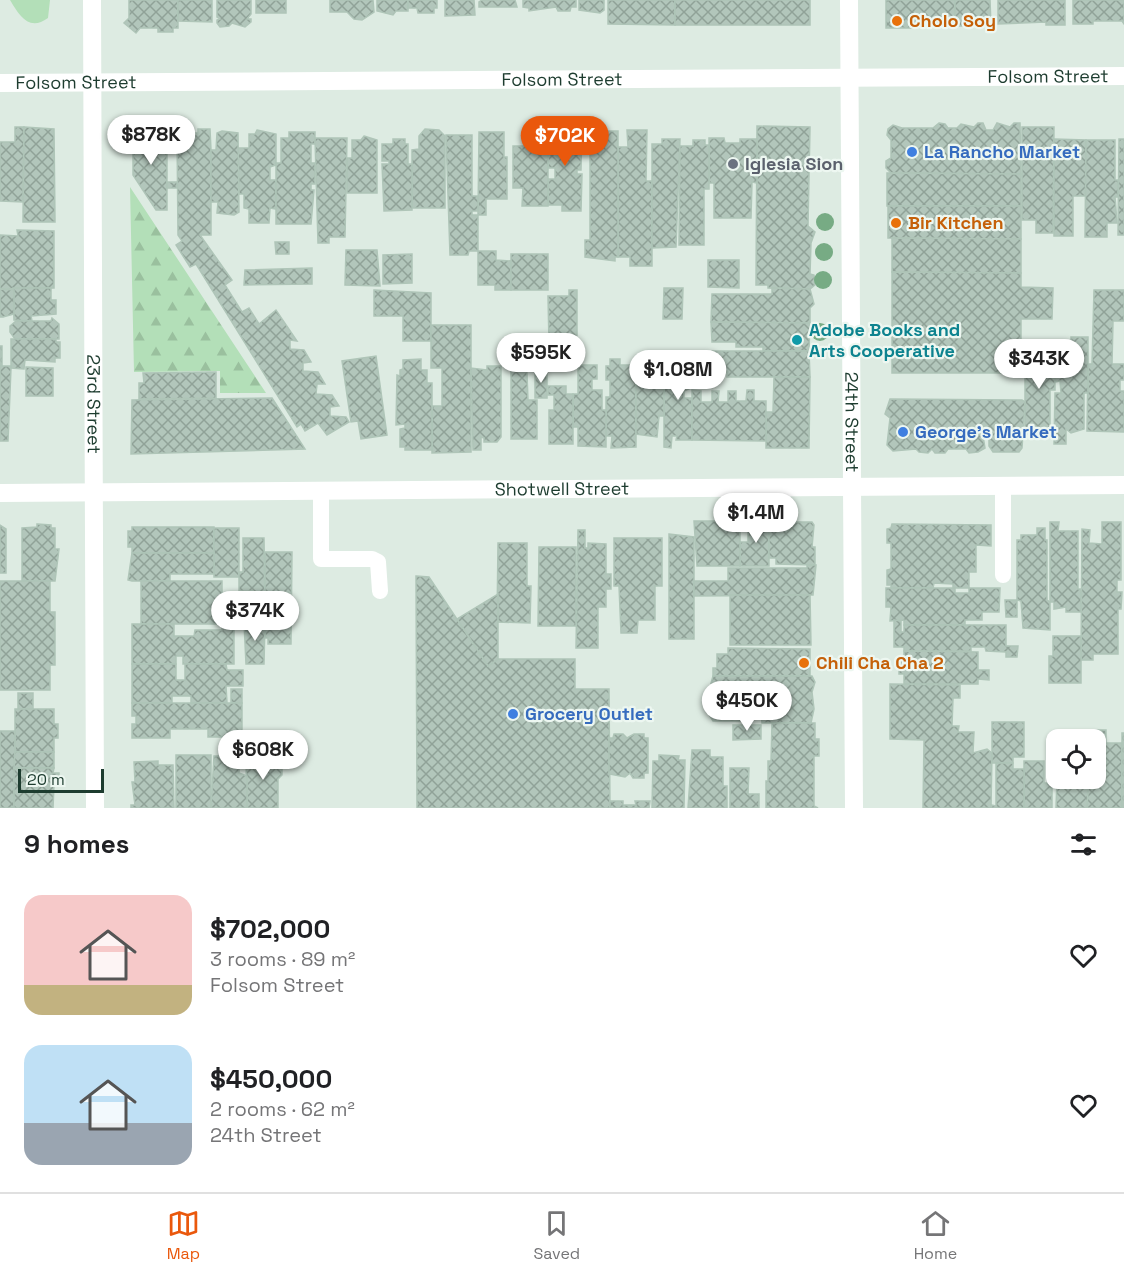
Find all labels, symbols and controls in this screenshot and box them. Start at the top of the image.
place label: Cholo Soy [909,9,996,32]
marker: Cholo Soy [890,14,904,28]
street label: Folsom Street [987,64,1109,88]
street label: Folsom Street [501,67,623,91]
street label: Folsom Street [15,70,137,94]
pin: $878K [109,115,193,166]
pin: $702K [523,116,607,167]
text: $878K [121,121,181,147]
text: $702K [535,122,595,148]
place label: La Rancho Market [924,140,1080,163]
marker: La Rancho Market [905,145,919,159]
place label: Iglesia Sion [745,152,843,175]
marker: Iglesia Sion [726,157,740,171]
place label: Bir Kitchen [908,211,1004,234]
marker: Bir Kitchen [889,216,903,230]
place label: Adobe Books and Arts Cooperative [809,318,960,362]
pin: $595K [499,333,583,384]
marker: Adobe Books and Arts Cooperative [790,333,804,347]
text: $595K [511,339,572,365]
pin: $343K [997,339,1081,390]
text: $343K [1008,345,1070,371]
pin: $1.08M [629,350,727,401]
street label: 23rd Street [82,354,106,454]
text: $1.08M [643,356,713,382]
street label: 24th Street [840,372,864,472]
place label: George's Market [915,420,1057,443]
marker: George's Market [896,425,910,439]
street label: Shotwell Street [495,477,629,500]
pin: $1.4M [714,493,798,544]
text: $1.4M [727,499,785,525]
pin: $374K [213,591,297,642]
text: $374K [225,597,285,623]
place label: Chili Cha Cha 2 [816,651,944,674]
marker: Chili Cha Cha 2 [797,656,811,670]
pin: $450K [705,681,789,732]
text: $450K [716,687,778,713]
place label: Grocery Outlet [525,702,653,725]
marker: Grocery Outlet [506,707,520,721]
map controls [1046,729,1106,789]
button: locate [1046,729,1106,789]
pin: $608K [221,730,305,781]
text: $608K [232,736,294,762]
scale bar [18,766,104,794]
text: 20 m [27,769,65,790]
text: 9 homes [24,827,129,861]
icon: filters [1067,828,1100,861]
text: $702,000 [210,912,330,946]
icon: home [72,919,144,991]
icon: heart [1067,939,1100,972]
text: 3 rooms · 89 m² [210,946,355,972]
text: Folsom Street [210,972,344,998]
text: $450,000 [210,1062,332,1096]
icon: home [72,1069,144,1141]
icon: heart [1067,1089,1100,1122]
text: 2 rooms · 62 m² [210,1096,355,1122]
text: 24th Street [210,1122,322,1148]
tab: Map [167,1207,200,1264]
tab: Saved [534,1207,580,1264]
tab: Home [914,1207,957,1264]

